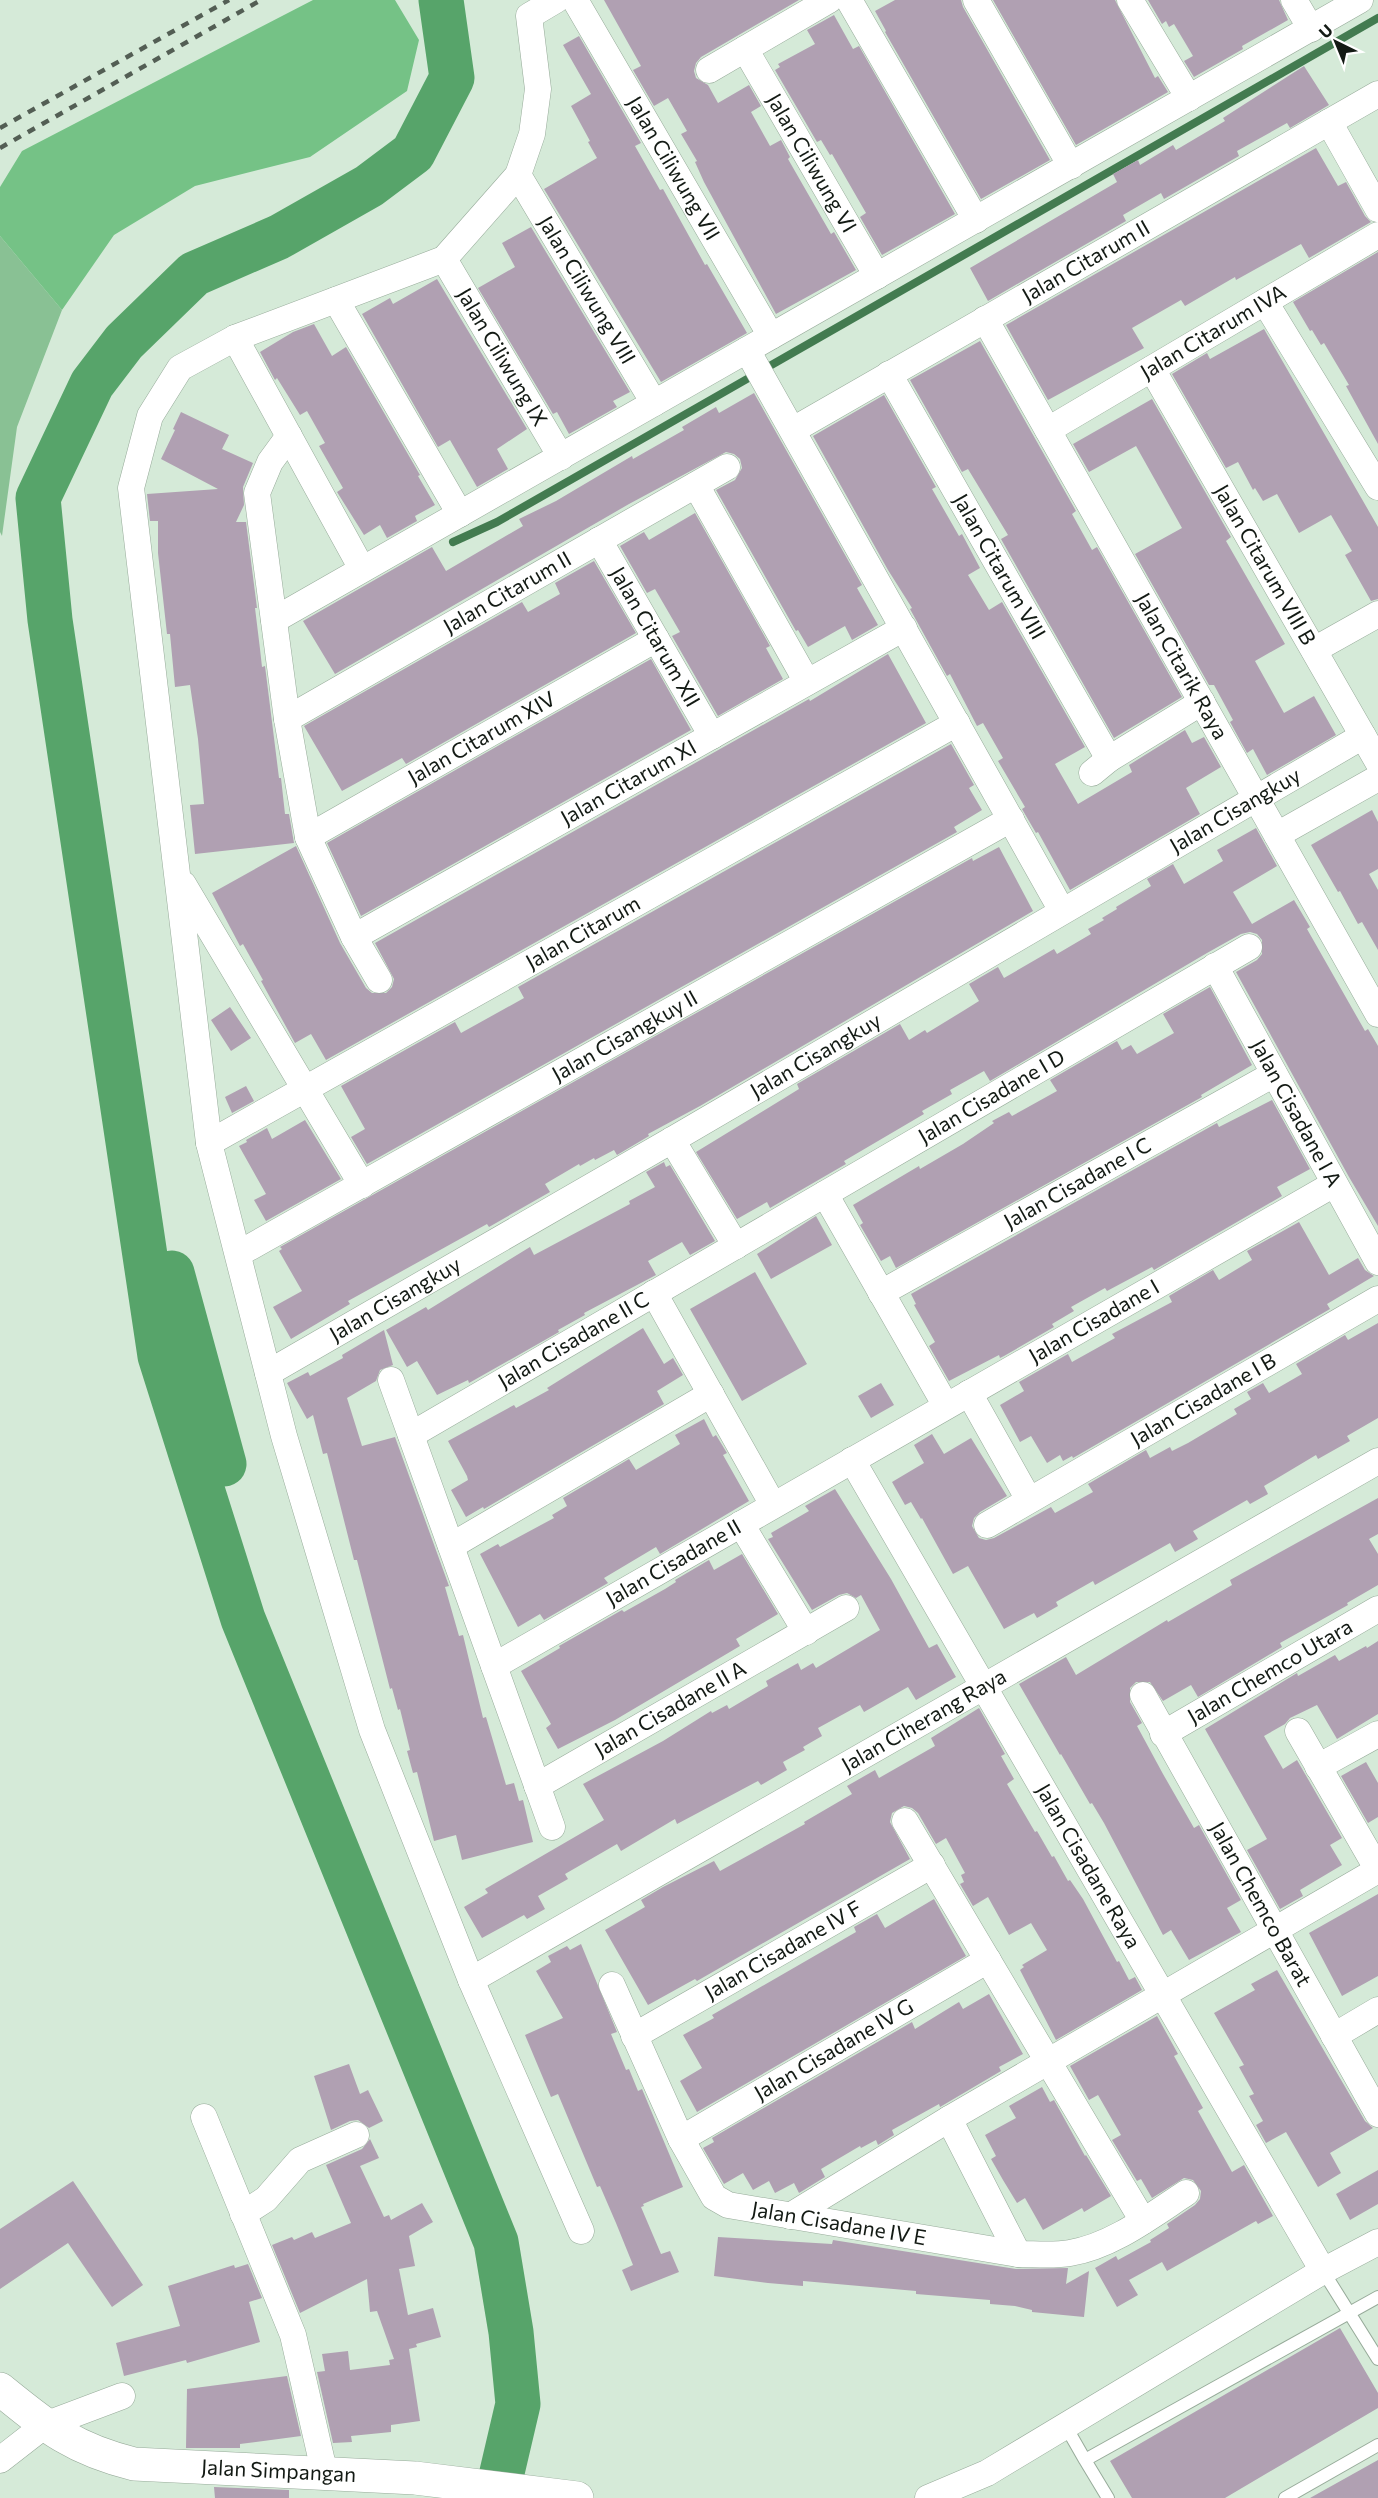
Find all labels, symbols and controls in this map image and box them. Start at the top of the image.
north arrow [1306,12,1366,72]
text: U [1315,20,1336,42]
street label: Jalan Ciliwung VI [763,88,863,236]
street label: Jalan Ciliwung VII [623,91,726,244]
street label: Jalan Ciliwung VIII [534,211,642,368]
street label: Jalan Citarum II [1017,214,1154,307]
street label: Jalan Citarum IVA [1135,278,1290,384]
street label: Jalan Ciliwung IX [453,283,554,430]
street label: Jalan Citarum VIII B [1210,479,1322,649]
street label: Jalan Citarum VIII [949,489,1052,643]
street label: Jalan Citarum II [438,545,575,638]
street label: Jalan Citarum XII [606,562,706,711]
street label: Jalan Citarik Raya [1131,588,1234,743]
street label: Jalan Citarum XIV [403,685,559,789]
street label: Jalan Citarum XI [556,733,700,829]
street label: Jalan Cisangkuy [1165,761,1305,857]
street label: Jalan Citarum [521,890,644,974]
street label: Jalan Cisangkuy II [547,984,701,1086]
street label: Jalan Cisangkuy [745,1007,885,1103]
street label: Jalan Cisadane I A [1247,1034,1348,1191]
street label: Jalan Cisadane I D [913,1043,1069,1148]
street label: Jalan Cisadane I C [999,1131,1155,1233]
street label: Jalan Cisangkuy [325,1251,465,1346]
street label: Jalan Cisadane I [1024,1273,1163,1367]
street label: Jalan Cisadane II C [493,1285,653,1393]
street label: Jalan Cisadane I B [1126,1347,1280,1450]
street label: Jalan Cisadane II [601,1513,745,1610]
street label: Jalan Chemco Utara [1183,1613,1356,1728]
street label: Jalan Cisadane II A [590,1654,750,1761]
street label: Jalan Ciherang Raya [837,1663,1010,1776]
street label: Jalan Cisadane Raya [1032,1779,1147,1953]
street label: Jalan Chemco Barat [1206,1817,1318,1990]
street label: Jalan Cisadane IV F [700,1894,865,2004]
street label: Jalan Cisadane IV G [749,1992,917,2105]
street label: Jalan Cisadane IV E [750,2195,928,2249]
street label: Jalan Simpangan [200,2453,357,2486]

